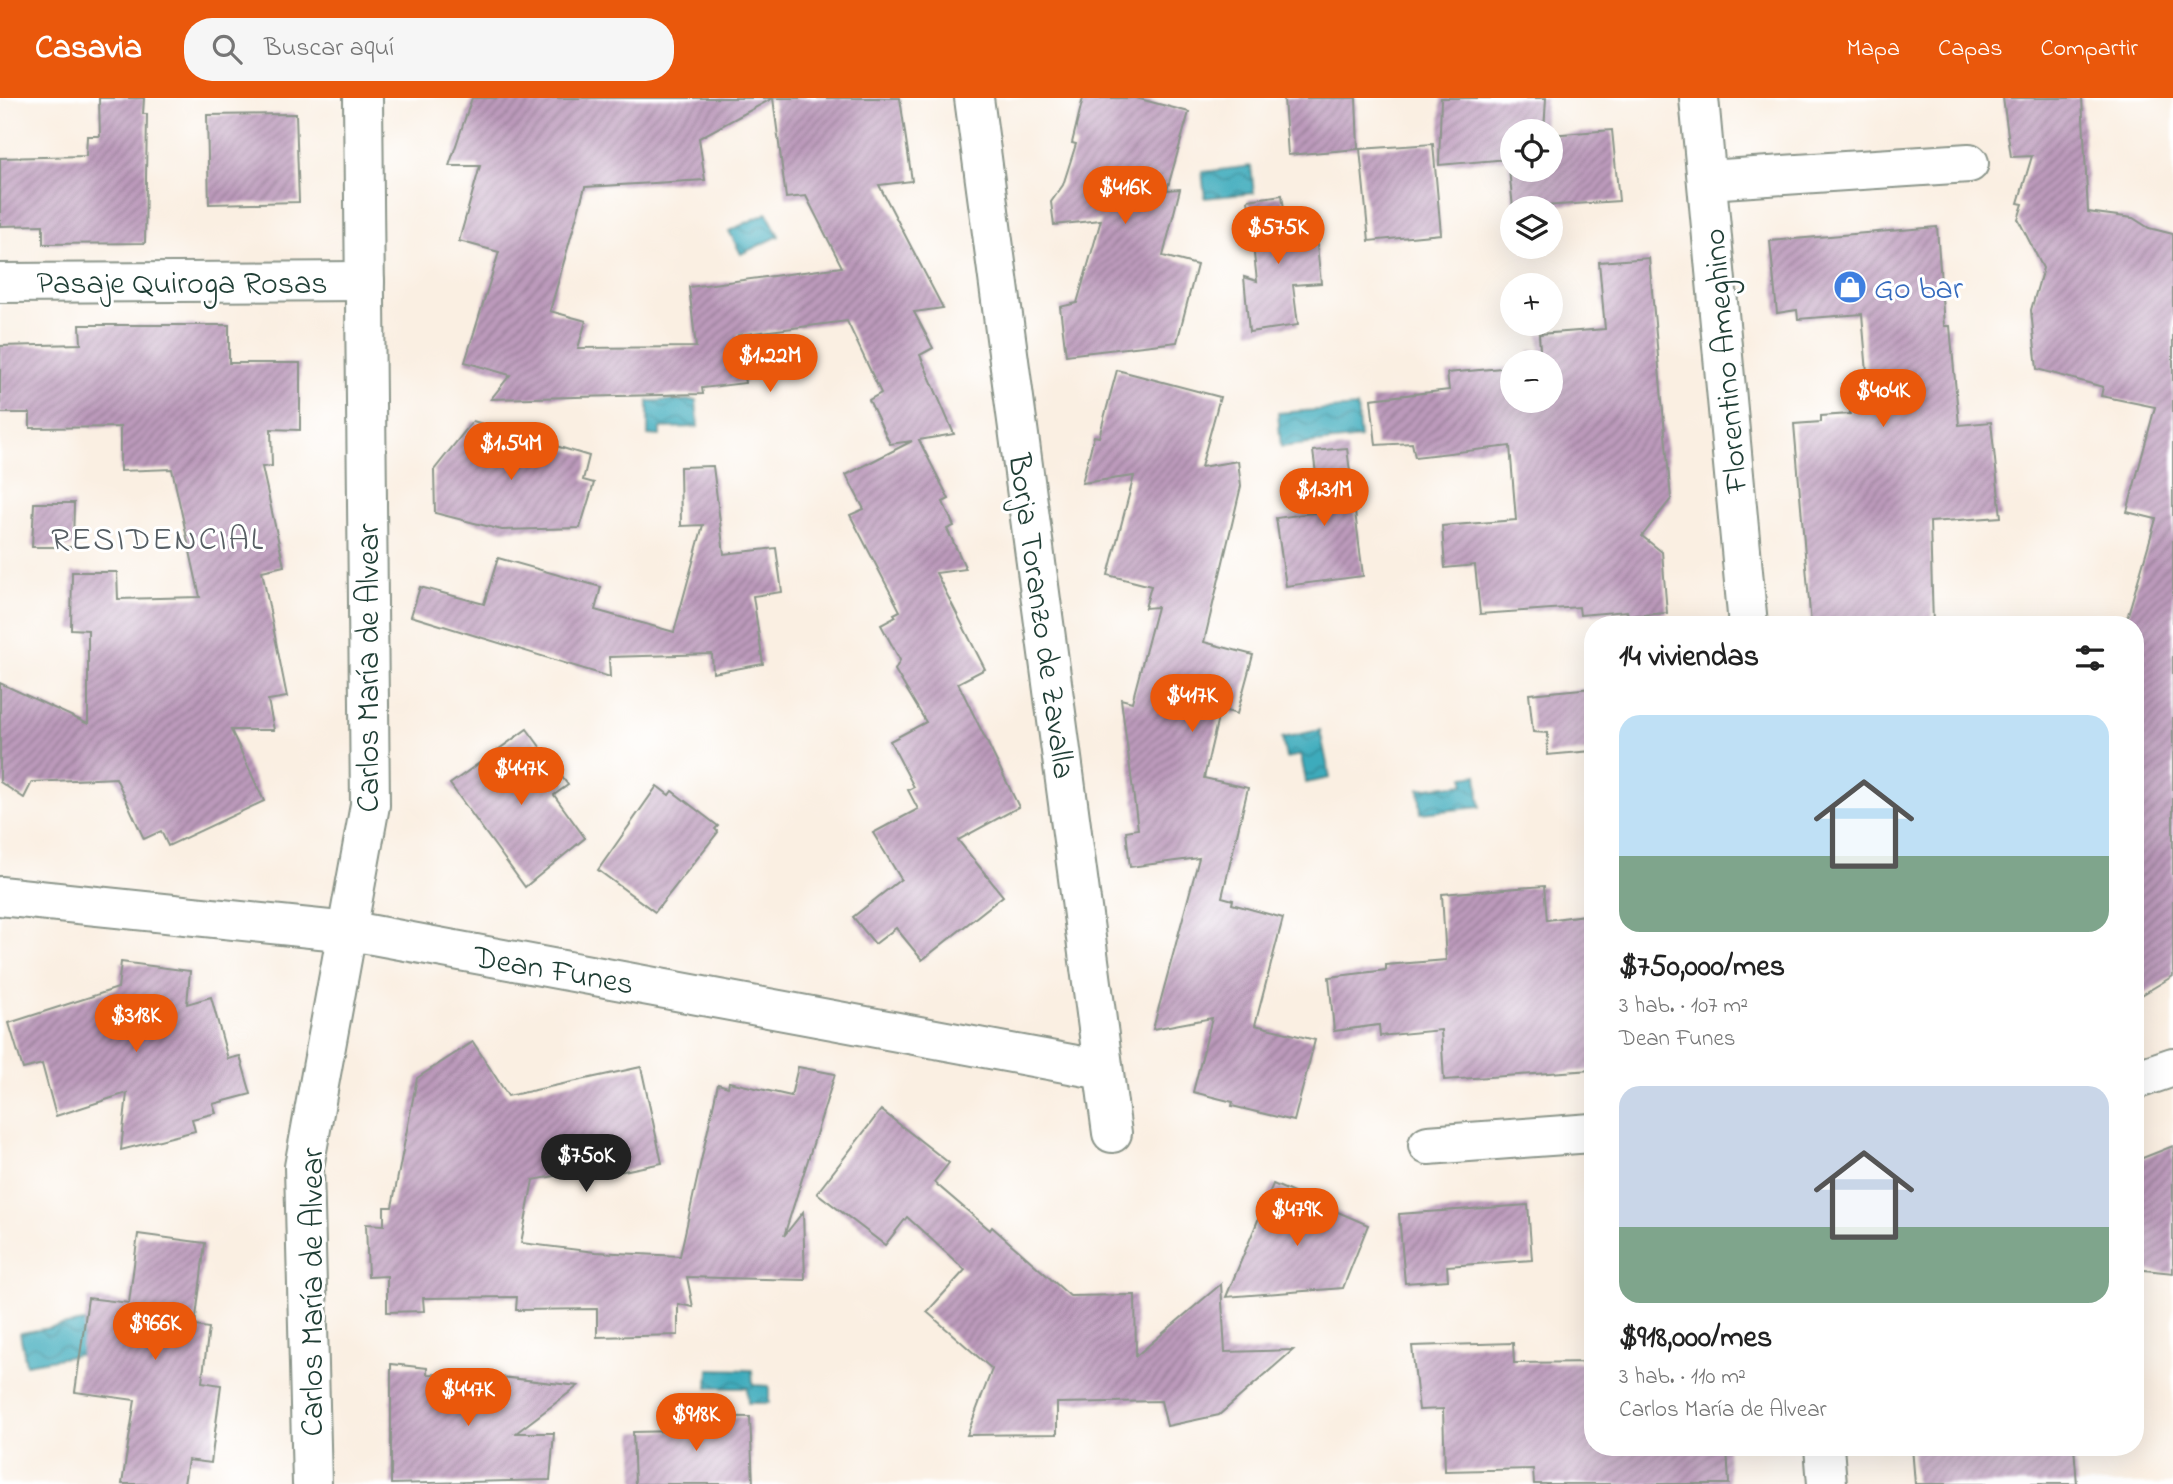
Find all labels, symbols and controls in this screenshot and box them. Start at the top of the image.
search box [184,18,674,81]
text: Casavia [35,25,142,73]
icon: search [208,30,246,68]
text: Buscar aquí [264,30,394,68]
text: Mapa [1847,32,1900,67]
text: Capas [1938,32,2002,67]
text: Compartir [2040,32,2138,67]
map controls [1500,119,1563,413]
button: locate [1500,119,1563,182]
pin: $416K [1076,166,1174,226]
text: $416K [1099,172,1151,205]
button: layers [1500,196,1563,259]
pin: $575K [1229,206,1327,266]
text: $575K [1248,212,1308,245]
street label: Florentino Ameghino [1693,227,1763,496]
street label: Pasaje Quiroga Rosas [36,262,328,309]
place label: Go bar [1874,267,1963,314]
shop icon: Go bar [1831,268,1869,306]
button: + [1500,273,1563,336]
pin: $1.22M [713,334,827,394]
text: $1.22M [739,340,801,373]
button: − [1500,350,1563,413]
pin: $404K [1834,370,1932,429]
text: $404K [1856,375,1910,408]
pin: $1.54M [454,422,568,482]
text: $1.54M [480,428,542,461]
street label: Borja Toranzo de Zavalla [993,450,1086,782]
pin: $1.31M [1267,468,1381,528]
text: $1.31M [1296,474,1352,507]
district label: RESIDENCIAL [51,517,265,565]
street label: Carlos María de Alvear [347,523,394,813]
text: 14 viviendas [1619,636,1759,680]
icon: filters [2071,639,2109,677]
pin: $417K [1143,674,1241,734]
text: $417K [1166,680,1218,713]
pin: $447K [472,748,570,807]
text: $447K [494,753,548,786]
icon: home [1801,761,1927,887]
street label: Dean Funes [469,935,637,1010]
text: $750,000/mes [1619,946,1785,990]
text: 3 hab. · 107 m² [1619,990,1748,1023]
pin: $318K [87,995,185,1054]
text: $318K [111,1000,161,1033]
text: Dean Funes [1619,1023,1735,1056]
icon: home [1801,1132,1927,1258]
pin: $750K [537,1134,635,1194]
text: $750K [557,1140,615,1173]
street label: Carlos María de Alvear [291,1147,338,1437]
pin: $479K [1248,1188,1346,1248]
text: $479K [1272,1194,1322,1227]
pin: $966K [106,1302,204,1362]
text: $966K [129,1308,181,1341]
text: $918,000/mes [1619,1317,1772,1361]
text: 3 hab. · 110 m² [1619,1361,1746,1394]
pin: $447K [419,1368,517,1428]
text: $447K [441,1374,495,1407]
pin: $918K [647,1394,745,1453]
text: Carlos María de Alvear [1619,1394,1827,1427]
text: $918K [672,1399,720,1432]

